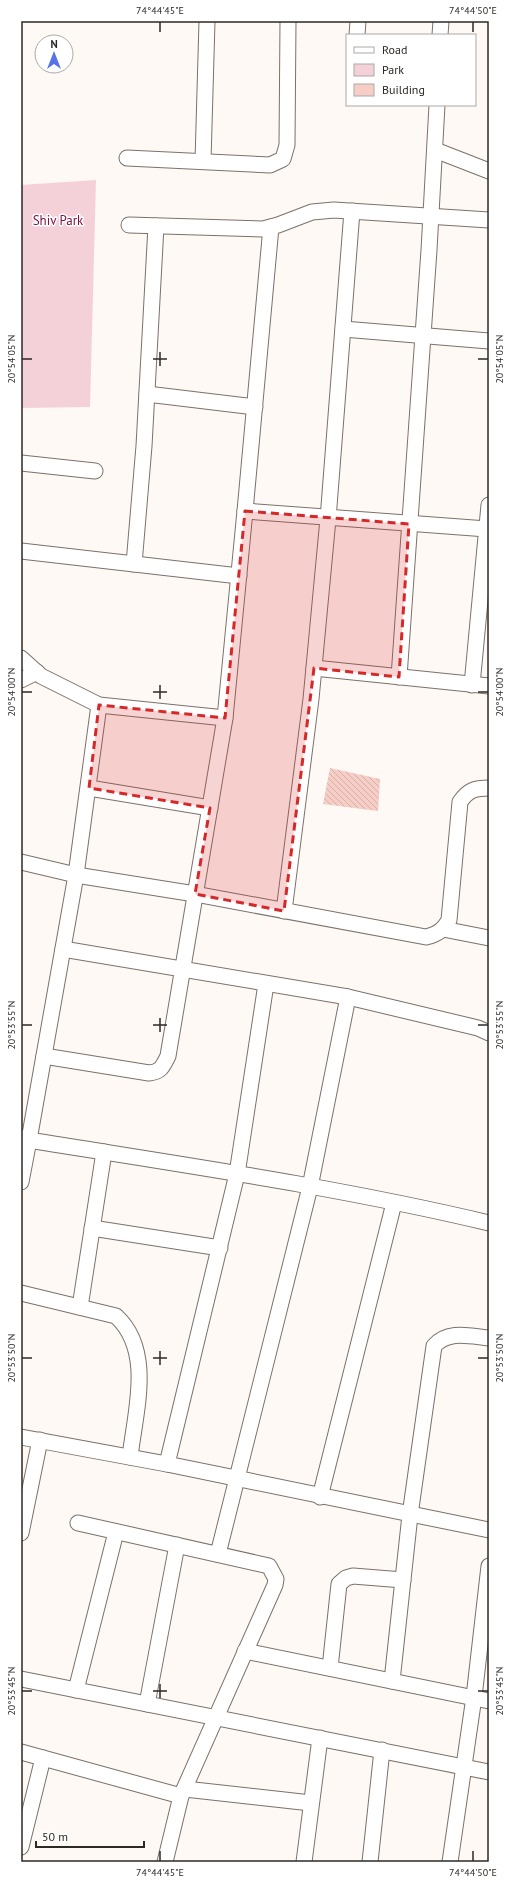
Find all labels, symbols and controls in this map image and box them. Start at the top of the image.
text: 74°44'45"E [136,4,184,17]
text: 74°44'50"E [449,4,497,17]
north arrow [34,34,74,74]
legend [346,34,476,106]
text: N [50,37,58,51]
text: Road [382,42,407,57]
text: Park [382,62,404,77]
text: Building [382,82,425,97]
park label: Shiv Park [33,212,84,229]
text: 20°54'05"N [5,334,18,384]
text: 20°54'05"N [493,334,506,384]
text: 20°54'00"N [5,667,18,717]
text: 20°54'00"N [493,667,506,717]
text: 20°53'55"N [5,1000,18,1050]
text: 20°53'55"N [493,1000,506,1050]
text: 20°53'50"N [5,1333,18,1383]
text: 20°53'50"N [493,1333,506,1383]
text: 20°53'45"N [5,1666,18,1716]
text: 20°53'45"N [493,1666,506,1716]
scale bar [36,1823,144,1849]
text: 50 m [42,1829,68,1844]
text: 74°44'45"E [136,1866,184,1879]
text: 74°44'50"E [449,1866,497,1879]

